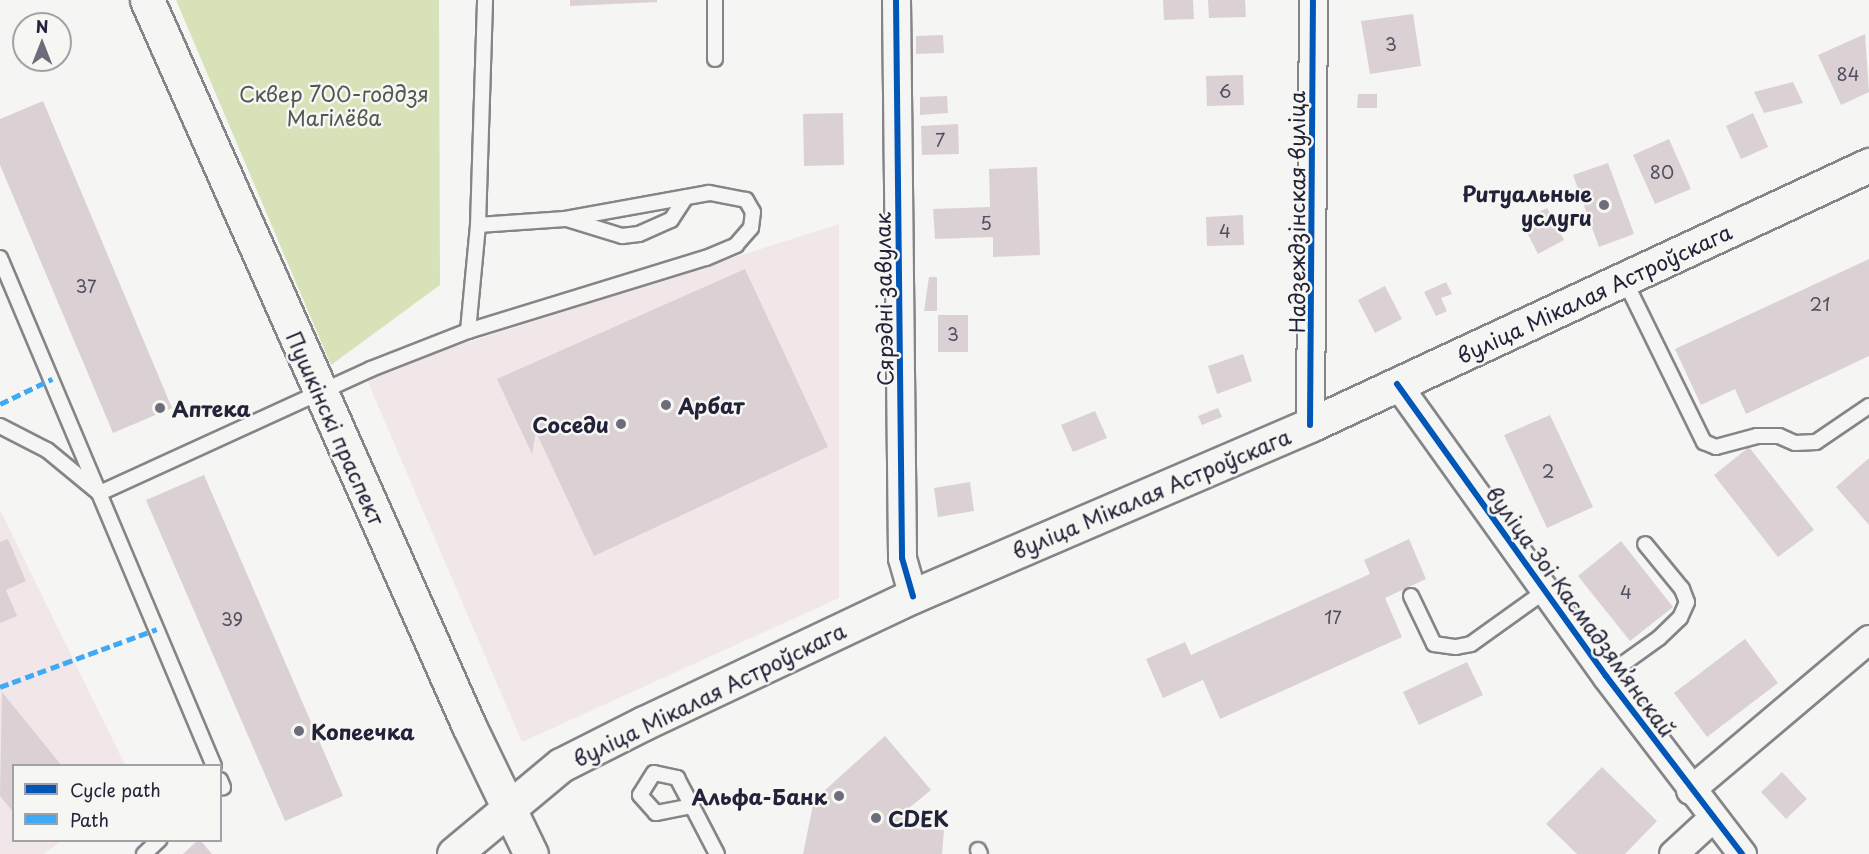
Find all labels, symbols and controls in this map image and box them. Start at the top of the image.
north arrow [12,12,72,72]
text: N [36,14,48,38]
house number: 3 [1385,33,1397,55]
house number: 84 [1836,63,1860,85]
park label: Сквер 700-годдзя Магілёва [239,80,429,130]
house number: 6 [1219,80,1231,102]
street label: Надзеждзінская вуліца [1283,91,1309,333]
house number: 7 [935,129,945,151]
house number: 80 [1650,161,1674,183]
place label: Ритуальные услуги [1462,180,1592,230]
marker: Ритуальные услуги [1597,198,1611,212]
street label: Сярэдні завулак [869,211,897,387]
house number: 5 [980,212,992,234]
street label: вуліца Мікалая Астроўскага [1452,218,1736,368]
house number: 4 [1219,220,1231,242]
house number: 37 [75,275,97,297]
house number: 21 [1810,293,1830,315]
house number: 3 [947,323,959,345]
street label: Пушкінскі праспект [282,327,390,529]
place label: Арбат [678,392,744,418]
place label: Аптека [172,395,251,421]
marker: Арбат [659,398,673,412]
marker: Аптека [153,401,167,415]
place label: Соседи [532,411,609,437]
marker: Соседи [614,417,628,431]
street label: вуліца Мікалая Астроўскага [1008,423,1294,563]
house number: 2 [1542,460,1554,482]
street label: вуліца Зоі Касмадзямʼянскай [1481,480,1681,742]
house number: 4 [1620,581,1632,603]
house number: 17 [1324,606,1342,628]
house number: 39 [221,608,243,630]
street label: вуліца Мікалая Астроўскага [568,617,850,771]
place label: Копеечка [311,718,415,744]
marker: Копеечка [292,724,306,738]
legend [12,764,222,842]
text: Cycle path [70,776,161,803]
place label: Альфа-Банк [692,783,827,809]
marker: Альфа-Банк [832,789,846,803]
place label: CDEK [888,805,949,831]
text: Path [70,806,109,833]
marker: CDEK [869,811,883,825]

